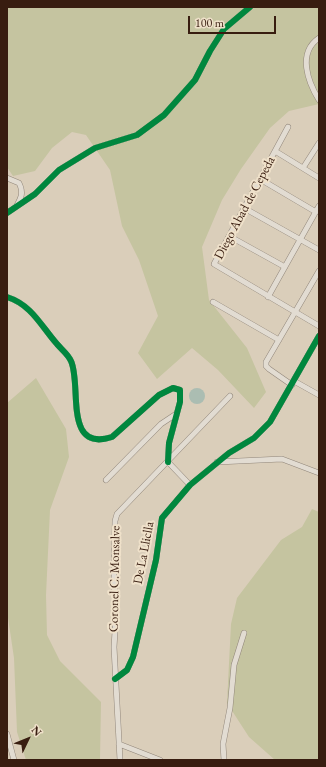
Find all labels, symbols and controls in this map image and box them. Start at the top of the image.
scale bar [190,8,278,34]
text: 100 m [195,15,224,31]
street label: Diego Abad de Cepeda [211,154,279,262]
street label: De La Lliclla [130,520,158,586]
street label: Coronel C. Monsalve [106,526,124,632]
north arrow [8,719,48,759]
text: N [29,723,45,739]

